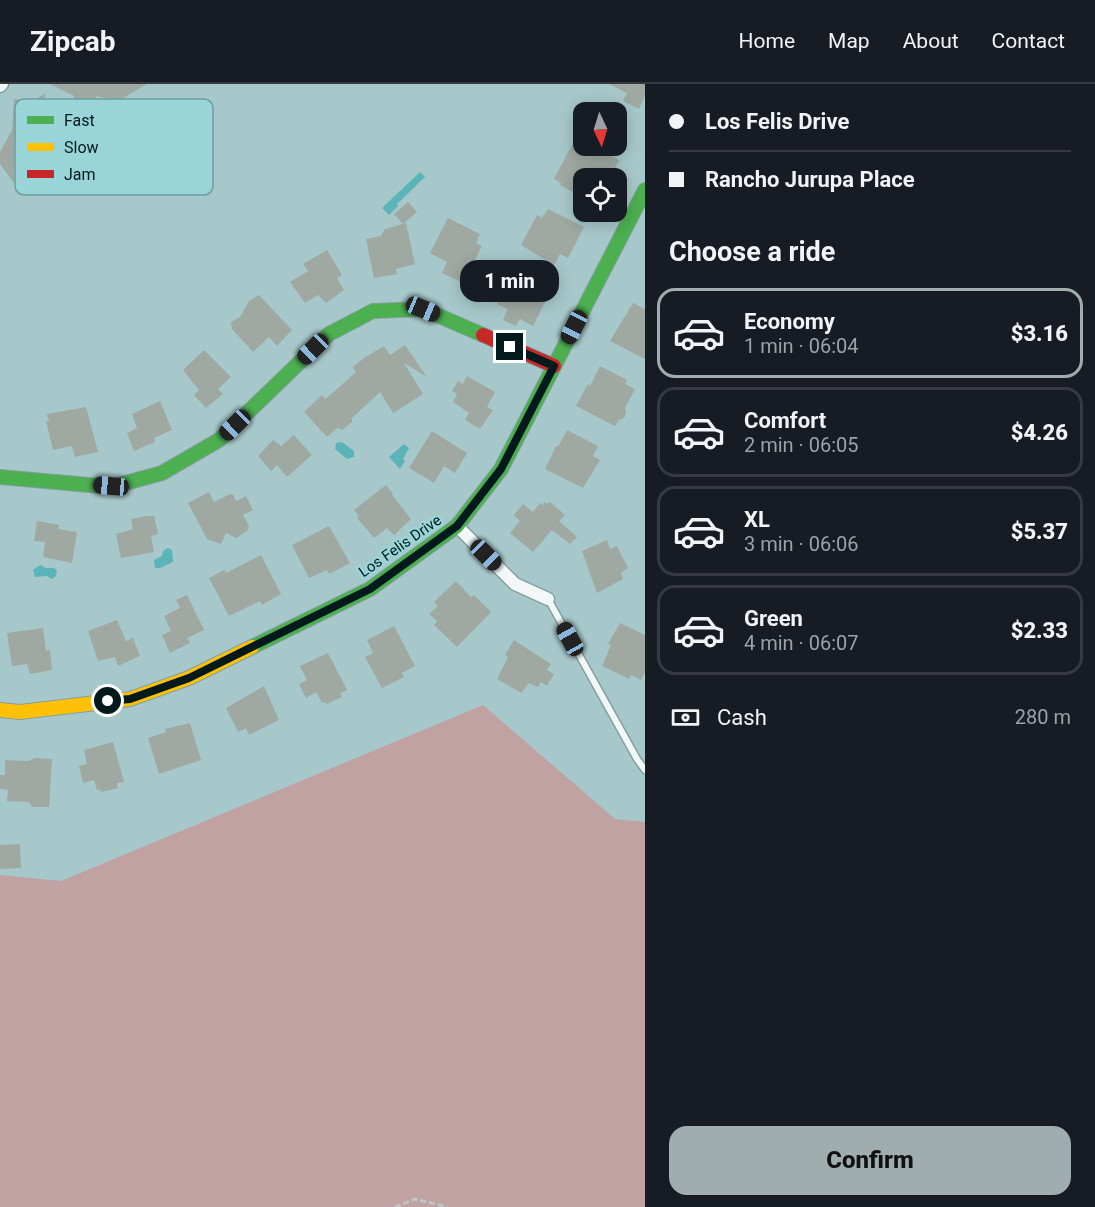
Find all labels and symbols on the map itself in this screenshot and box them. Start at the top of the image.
legend [15,99,213,195]
north arrow [573,102,627,156]
text: Fast [64,111,95,130]
text: Slow [64,138,99,157]
text: Jam [64,165,96,184]
callout: 1 min [460,260,560,302]
car [403,294,443,324]
car [558,307,590,347]
car [294,330,332,368]
route end [496,333,523,360]
car [216,406,254,444]
car [92,475,130,497]
street label: Los Felis Drive [355,511,445,581]
car [467,536,505,574]
car [553,619,587,659]
route start [94,687,121,714]

